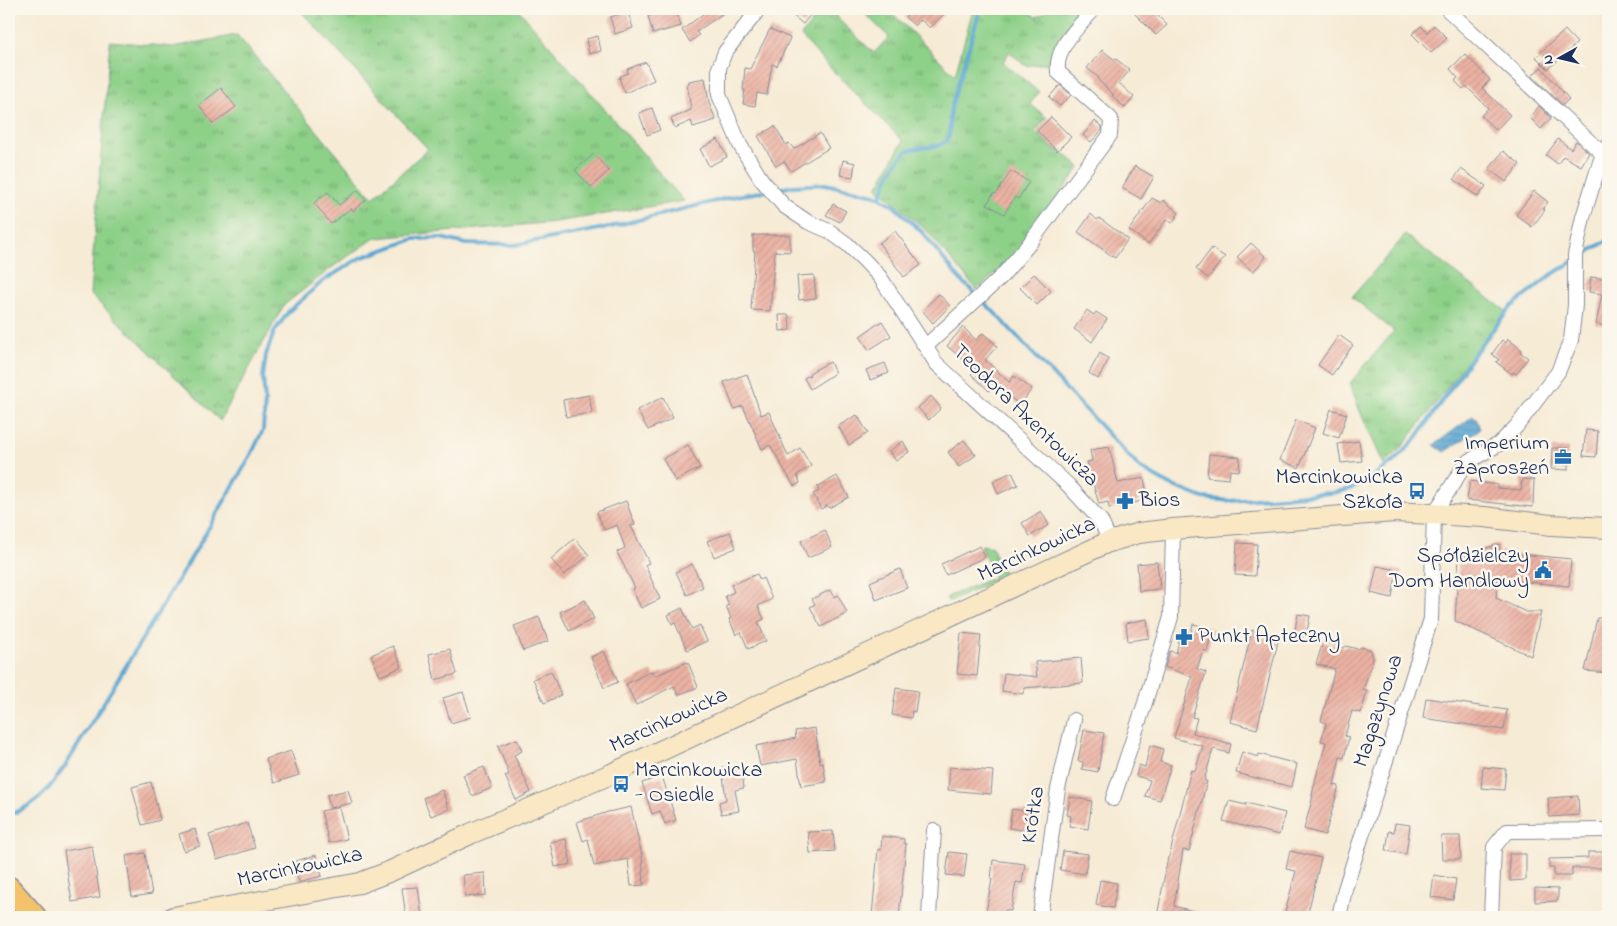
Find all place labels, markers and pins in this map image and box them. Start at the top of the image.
place label: Imperium Zaproszeń [1453,428,1549,485]
office icon: Imperium Zaproszeń [1553,447,1573,467]
place label: Marcinkowicka Szkoła [1276,462,1403,519]
bus stop icon: Marcinkowicka Szkoła [1407,481,1427,501]
place label: Bios [1138,485,1180,517]
pharmacy icon: Bios [1115,491,1135,511]
place label: Spółdzielczy Dom Handlowy [1388,541,1529,599]
public building icon: Spółdzielczy Dom Handlowy [1533,560,1553,580]
place label: Punkt Apteczny [1198,621,1340,654]
pharmacy icon: Punkt Apteczny [1174,627,1194,647]
place label: Marcinkowicka - Osiedle [635,755,762,812]
bus stop icon: Marcinkowicka - Osiedle [611,774,631,794]

